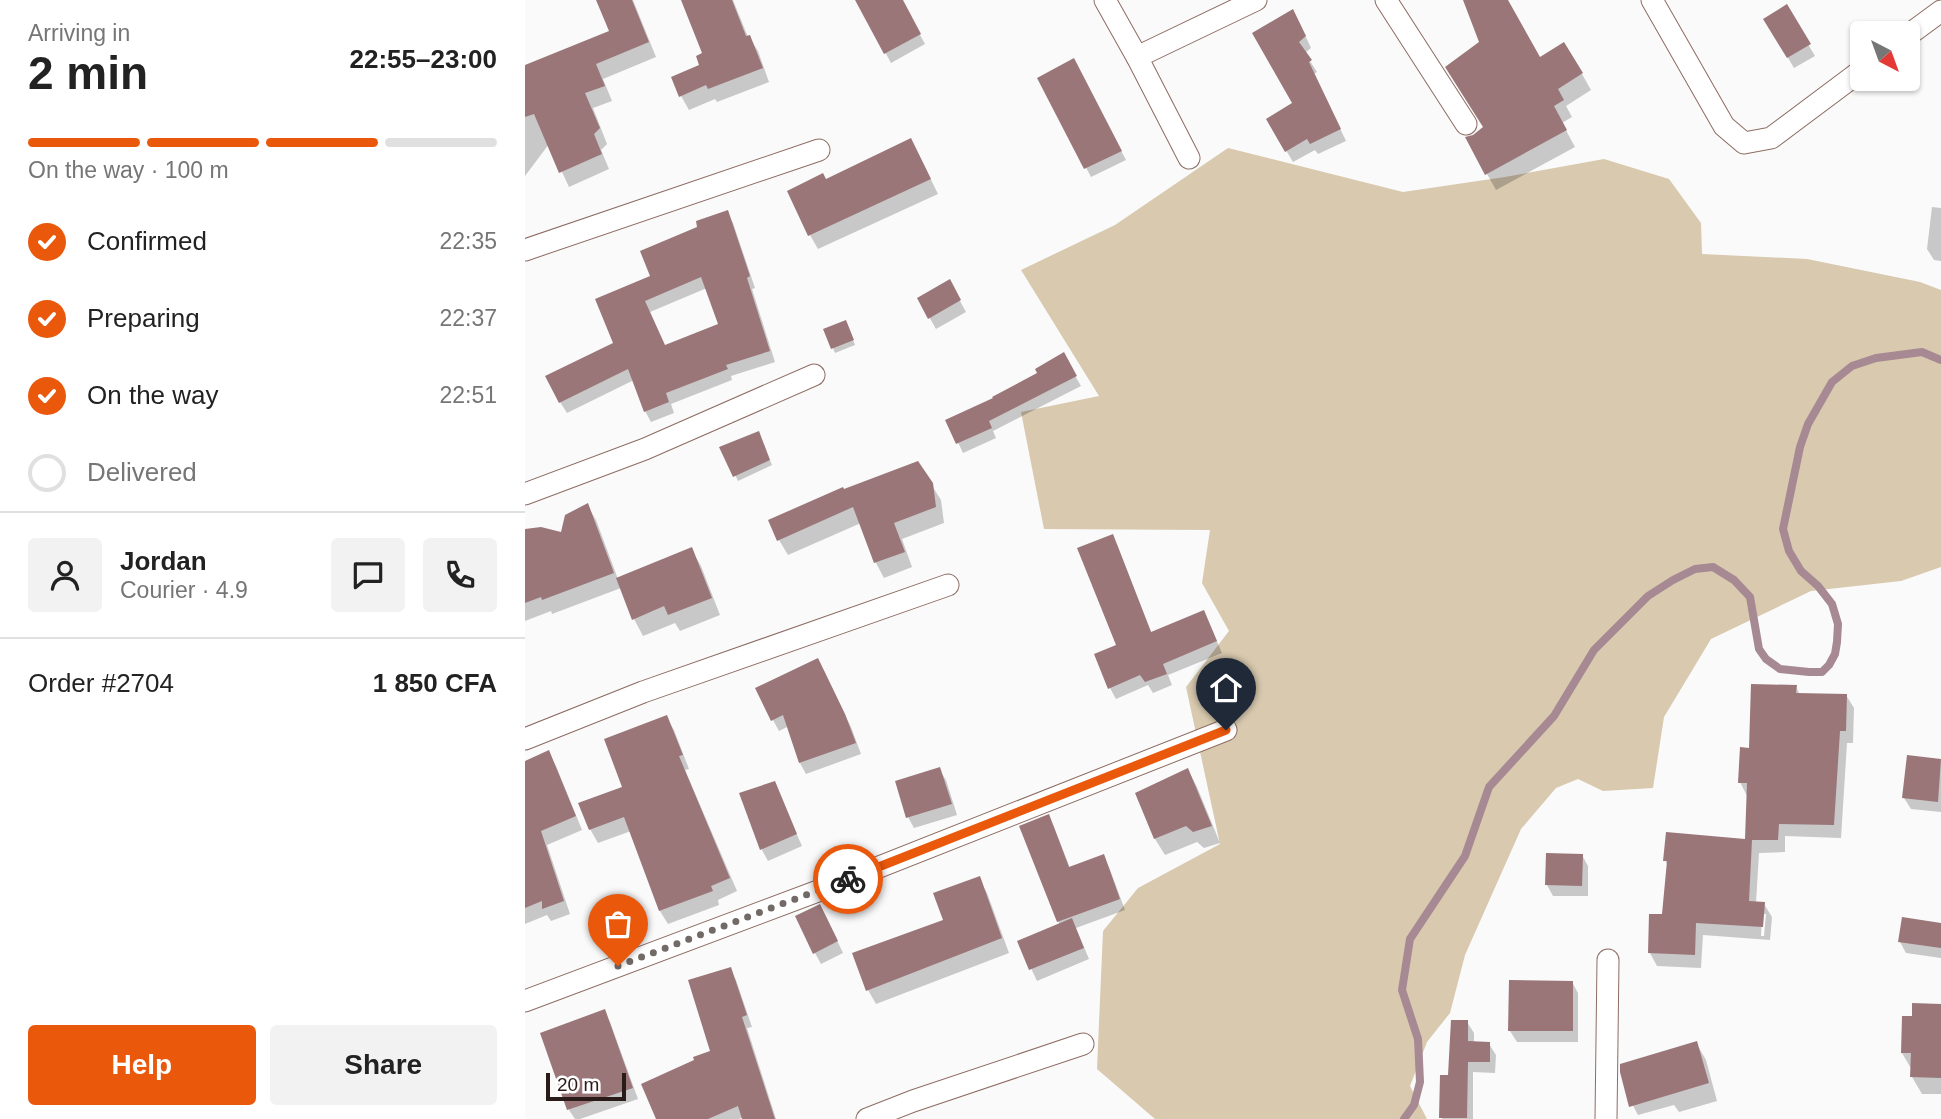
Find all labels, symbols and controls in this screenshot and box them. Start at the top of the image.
text: Arriving in [28,20,130,46]
north arrow [1850,21,1920,91]
map controls [1850,21,1920,91]
text: 22:55–23:00 [350,44,497,74]
text: 2 min [28,47,148,99]
text: On the way · 100 m [28,157,229,183]
icon: check [28,223,66,261]
text: Confirmed [87,226,207,256]
text: 22:35 [439,228,497,254]
icon: check [28,300,66,338]
text: Preparing [87,303,200,333]
text: 22:37 [439,305,497,331]
icon: check [28,377,66,415]
text: On the way [87,380,219,410]
text: 22:51 [439,382,497,408]
text: Delivered [87,457,197,487]
button: person [28,538,102,612]
button: chat [331,538,405,612]
button: phone [423,538,497,612]
text: Jordan [120,546,207,576]
text: Courier · 4.9 [120,577,248,603]
pin [1196,658,1256,730]
text: Order #2704 [28,668,174,698]
text: 1 850 CFA [373,668,497,698]
icon: home [1207,669,1245,707]
courier [813,844,883,914]
icon: bike [829,860,867,898]
pin [588,894,648,966]
icon: bag [599,905,637,943]
button: Help [28,1025,256,1105]
button: Share [270,1025,497,1105]
scale bar [546,1070,627,1102]
text: 20 m [557,1074,599,1095]

